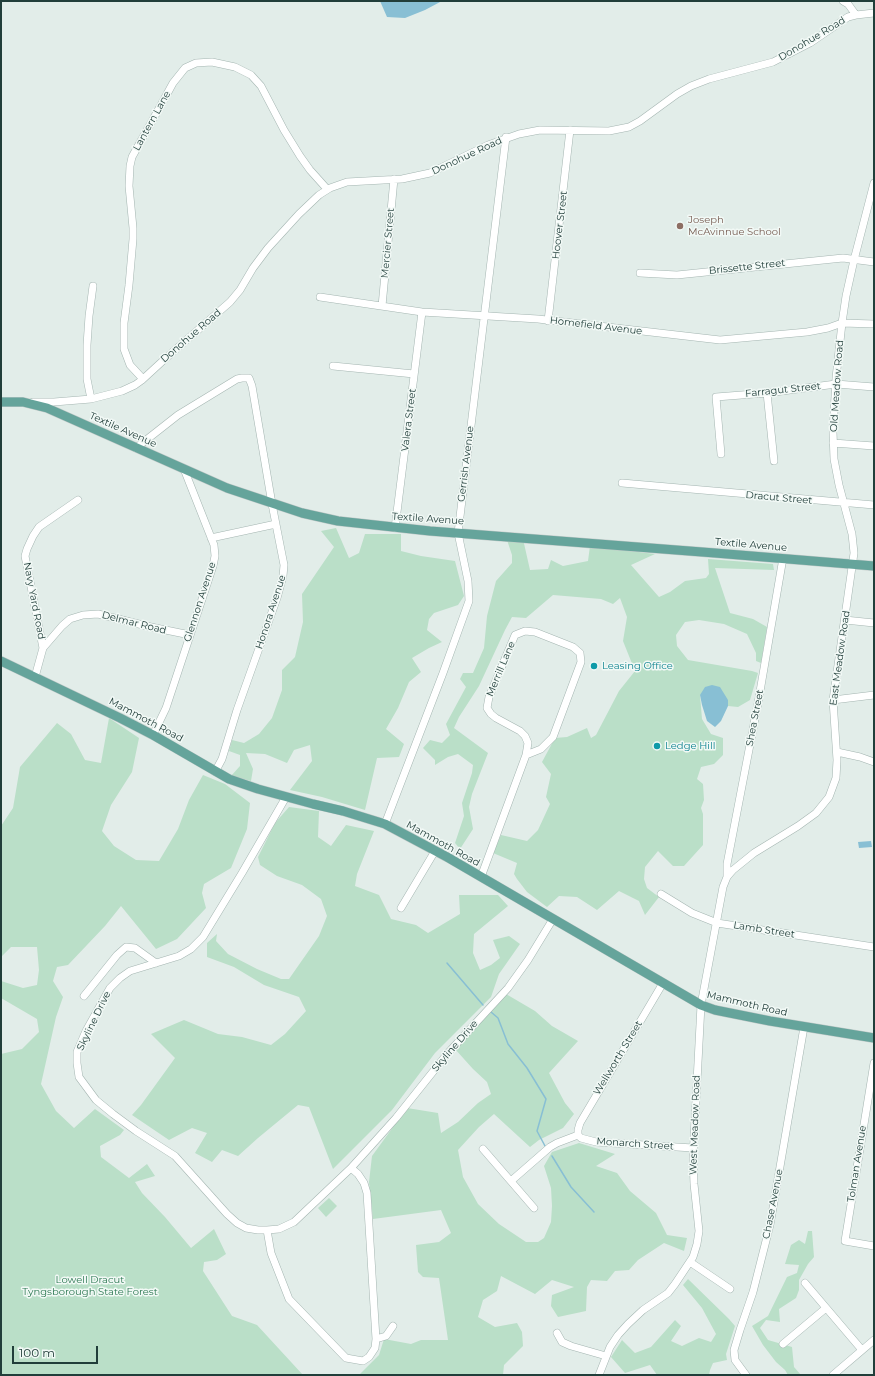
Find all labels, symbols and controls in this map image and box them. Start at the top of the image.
street label: Donohue Road [776,14,848,64]
street label: Lantern Lane [131,89,173,153]
street label: Donohue Road [430,135,504,177]
street label: Hoover Street [550,190,570,260]
street label: Mercier Street [379,207,397,279]
place label: Joseph McAvinnue School [688,214,781,238]
marker: Joseph McAvinnue School [675,221,685,231]
street label: Brissette Street [708,257,786,277]
street label: Donohue Road [158,307,224,365]
street label: Homefield Avenue [549,314,643,338]
street label: Old Meadow Road [828,340,846,432]
street label: Farragut Street [745,380,821,400]
street label: Valera Street [399,388,419,452]
street label: Textile Avenue [88,410,158,450]
street label: Gerrish Avenue [455,425,477,503]
street label: Dracut Street [745,489,813,507]
street label: Textile Avenue [392,510,464,528]
street label: Textile Avenue [714,536,788,554]
street label: Navy Yard Road [21,561,47,641]
street label: Glennon Avenue [181,561,219,643]
street label: Honora Avenue [253,573,289,651]
street label: Delmar Road [100,609,168,637]
street label: East Meadow Road [827,610,853,706]
street label: Merrill Lane [484,640,518,698]
place label: Leasing Office [602,660,673,672]
marker: Leasing Office [589,661,599,671]
street label: Shea Street [744,689,766,747]
street label: Mammoth Road [107,695,185,745]
place label: Ledge Hill [665,740,715,752]
marker: Ledge Hill [652,741,662,751]
street label: Mammoth Road [404,819,482,869]
street label: Lamb Street [732,919,796,941]
street label: Skyline Drive [75,989,113,1053]
street label: Mammoth Road [705,989,789,1019]
street label: Skyline Drive [429,1018,481,1074]
street label: Wellworth Street [591,1019,645,1097]
street label: West Meadow Road [687,1075,703,1175]
street label: Tolman Avenue [845,1125,869,1203]
street label: Monarch Street [596,1135,674,1153]
street label: Chase Avenue [760,1168,786,1240]
park label: Lowell Dracut Tyngsborough State Forest [22,1274,158,1298]
scale bar [14,1338,100,1364]
text: 100 m [19,1345,55,1360]

